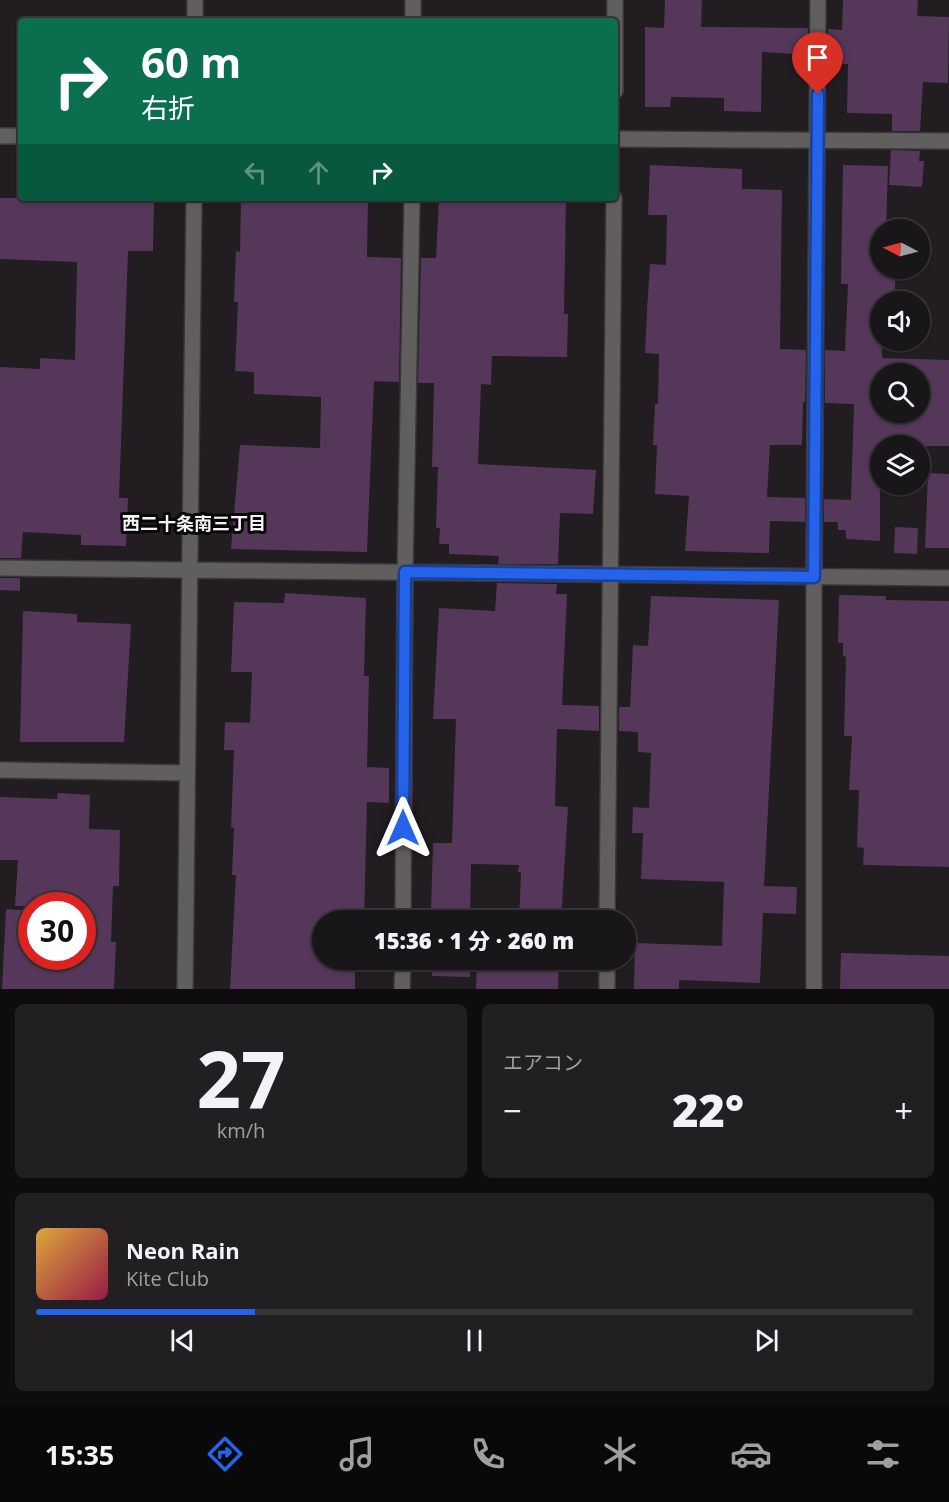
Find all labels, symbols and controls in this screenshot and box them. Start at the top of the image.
pin [792,32,843,94]
text: 60 m [141,33,241,90]
icon: arrive [801,41,834,74]
icon: right [42,42,120,120]
text: 右折 [141,89,195,126]
icon: left [239,156,272,189]
icon: ahead [302,156,335,189]
icon: right [365,156,398,189]
north arrow [870,219,930,279]
map controls [870,219,930,495]
button: sound [870,291,930,351]
button: search [870,363,930,423]
button: layers [870,435,930,495]
district label: 西二十条南三丁目 [122,511,266,535]
position arrow [371,796,435,860]
speed limit sign: 30 [18,892,96,970]
text: 15:36 · 1 分 · 260 m [374,925,574,955]
text: 27 [196,1025,286,1131]
text: エアコン [503,1049,583,1076]
text: 22° [672,1079,744,1140]
text: − [503,1088,522,1133]
text: + [894,1088,913,1133]
text: km/h [217,1117,265,1144]
text: Neon Rain [126,1235,240,1265]
text: Kite Club [126,1265,209,1292]
icon: previous [166,1324,199,1357]
icon: pause [458,1324,491,1357]
icon: next [750,1324,783,1357]
icon: directions [204,1433,246,1475]
icon: music [336,1433,378,1475]
icon: phone [467,1433,509,1475]
icon: climate [599,1433,641,1475]
icon: car [730,1433,772,1475]
icon: filters [862,1433,904,1475]
text: 15:35 [45,1436,114,1473]

